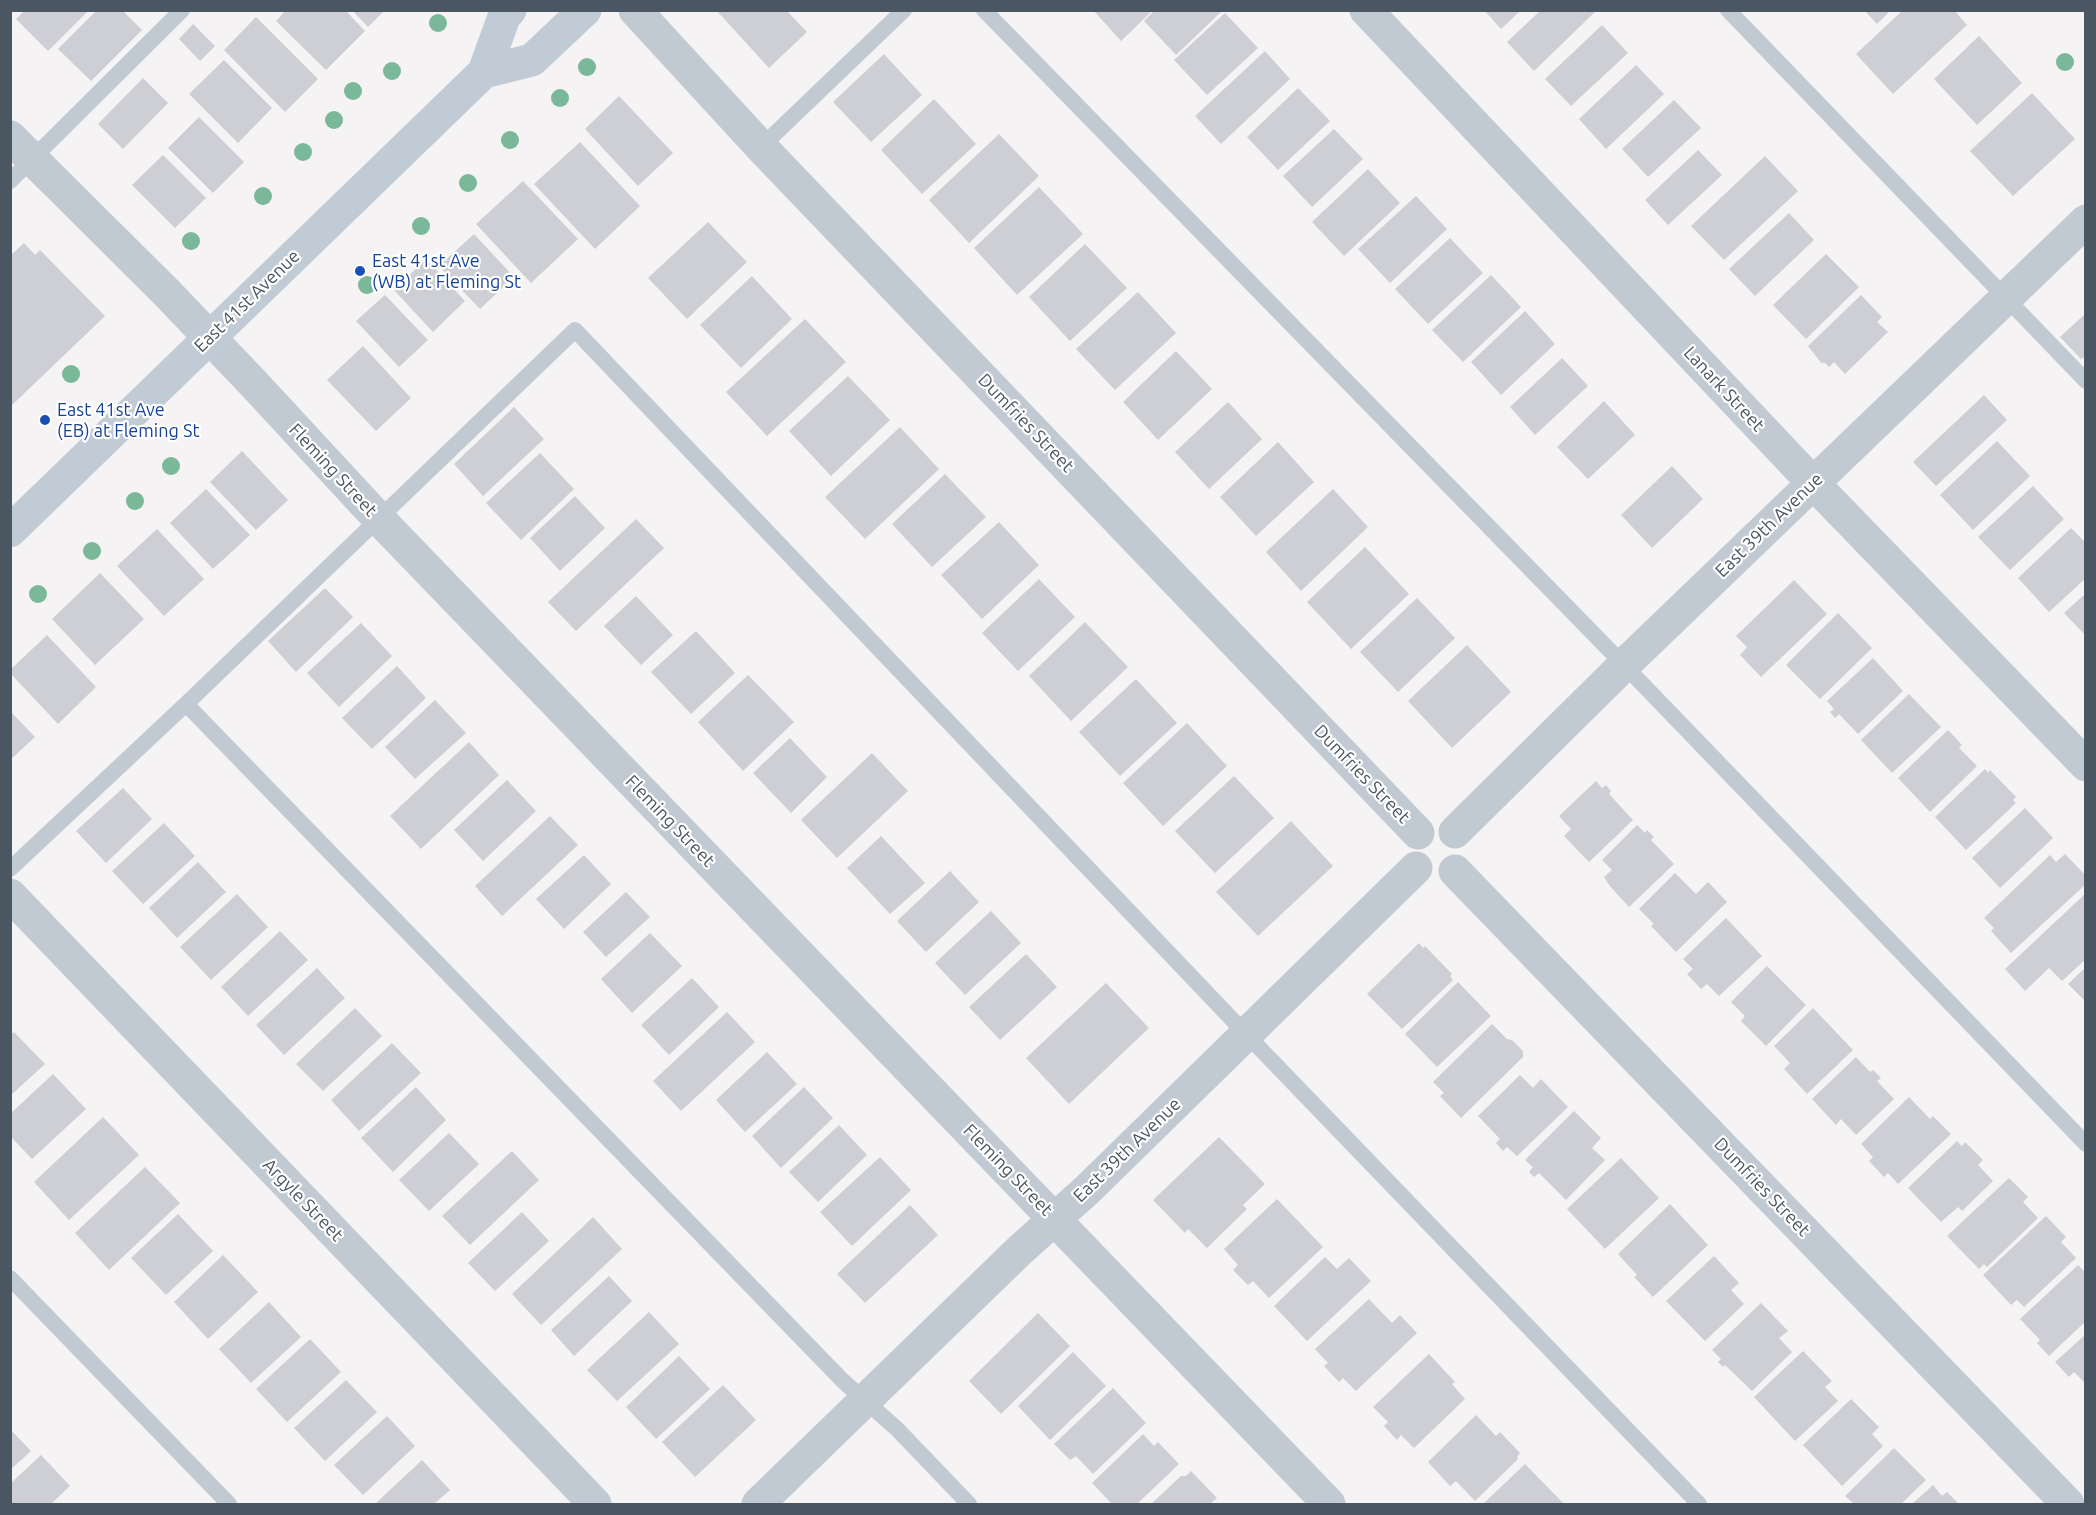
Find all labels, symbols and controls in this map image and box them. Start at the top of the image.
street label: East 41st Avenue [190,245,304,357]
place label: East 41st Ave (WB) at Fleming St [372,250,521,292]
marker: East 41st Ave (WB) at Fleming St [353,264,367,278]
street label: Lanark Street [1679,342,1769,436]
street label: Dumfries Street [974,369,1078,477]
place label: East 41st Ave (EB) at Fleming St [57,399,199,442]
marker: East 41st Ave (EB) at Fleming St [38,413,52,427]
street label: Fleming Street [285,419,381,521]
street label: East 39th Avenue [1711,468,1827,582]
street label: Dumfries Street [1310,720,1414,828]
street label: Fleming Street [621,771,719,871]
street label: East 39th Avenue [1069,1093,1185,1207]
street label: Fleming Street [959,1120,1057,1220]
street label: Dumfries Street [1710,1133,1814,1241]
street label: Argyle Street [258,1154,348,1246]

